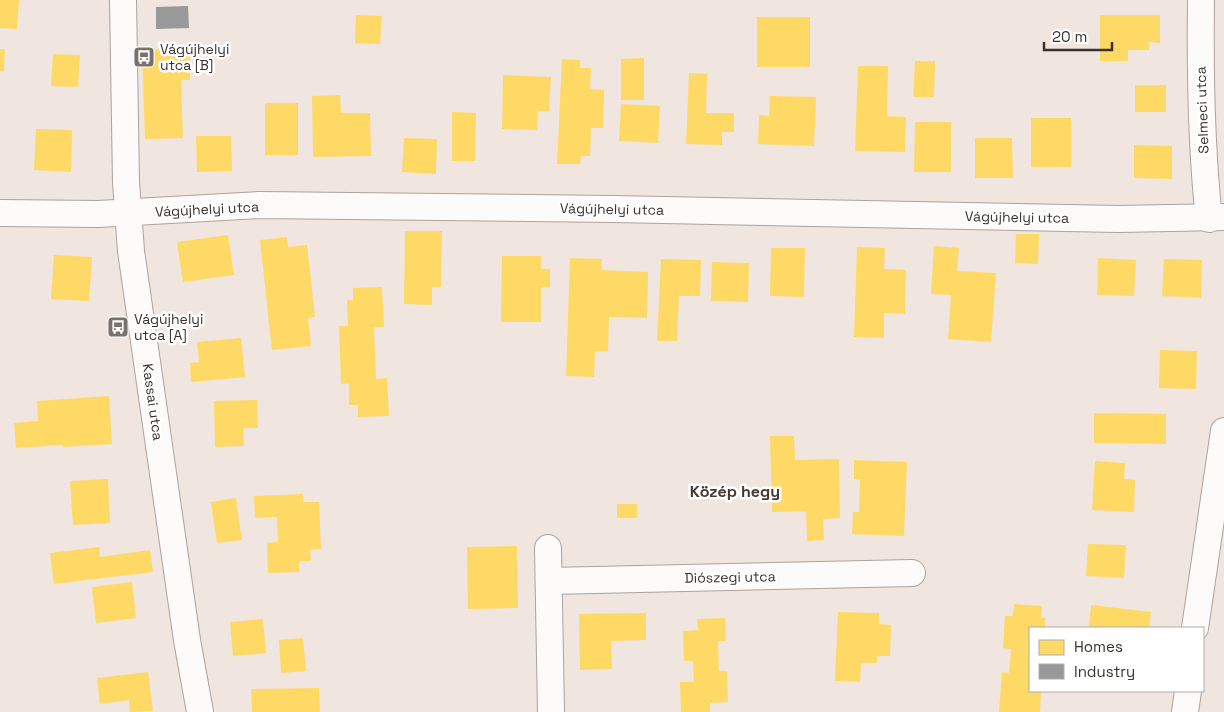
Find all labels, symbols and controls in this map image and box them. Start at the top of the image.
scale bar [1044,20,1112,52]
text: 20 m [1052,27,1087,46]
place label: Vágújhelyi utca [B] [160,40,229,74]
bus stop icon: Vágújhelyi utca [B] [132,45,156,69]
street label: Selmeci utca [1191,66,1213,154]
street label: Vágújhelyi utca [155,197,259,221]
street label: Vágújhelyi utca [560,199,664,219]
street label: Vágújhelyi utca [965,207,1069,227]
place label: Vágújhelyi utca [A] [134,310,203,344]
bus stop icon: Vágújhelyi utca [A] [106,315,130,339]
street label: Kassai utca [139,362,167,442]
district label: Közép hegy [690,481,780,502]
street label: Diószegi utca [684,567,776,587]
legend [1029,627,1204,692]
text: Homes [1074,637,1123,656]
text: Industry [1074,662,1135,681]

